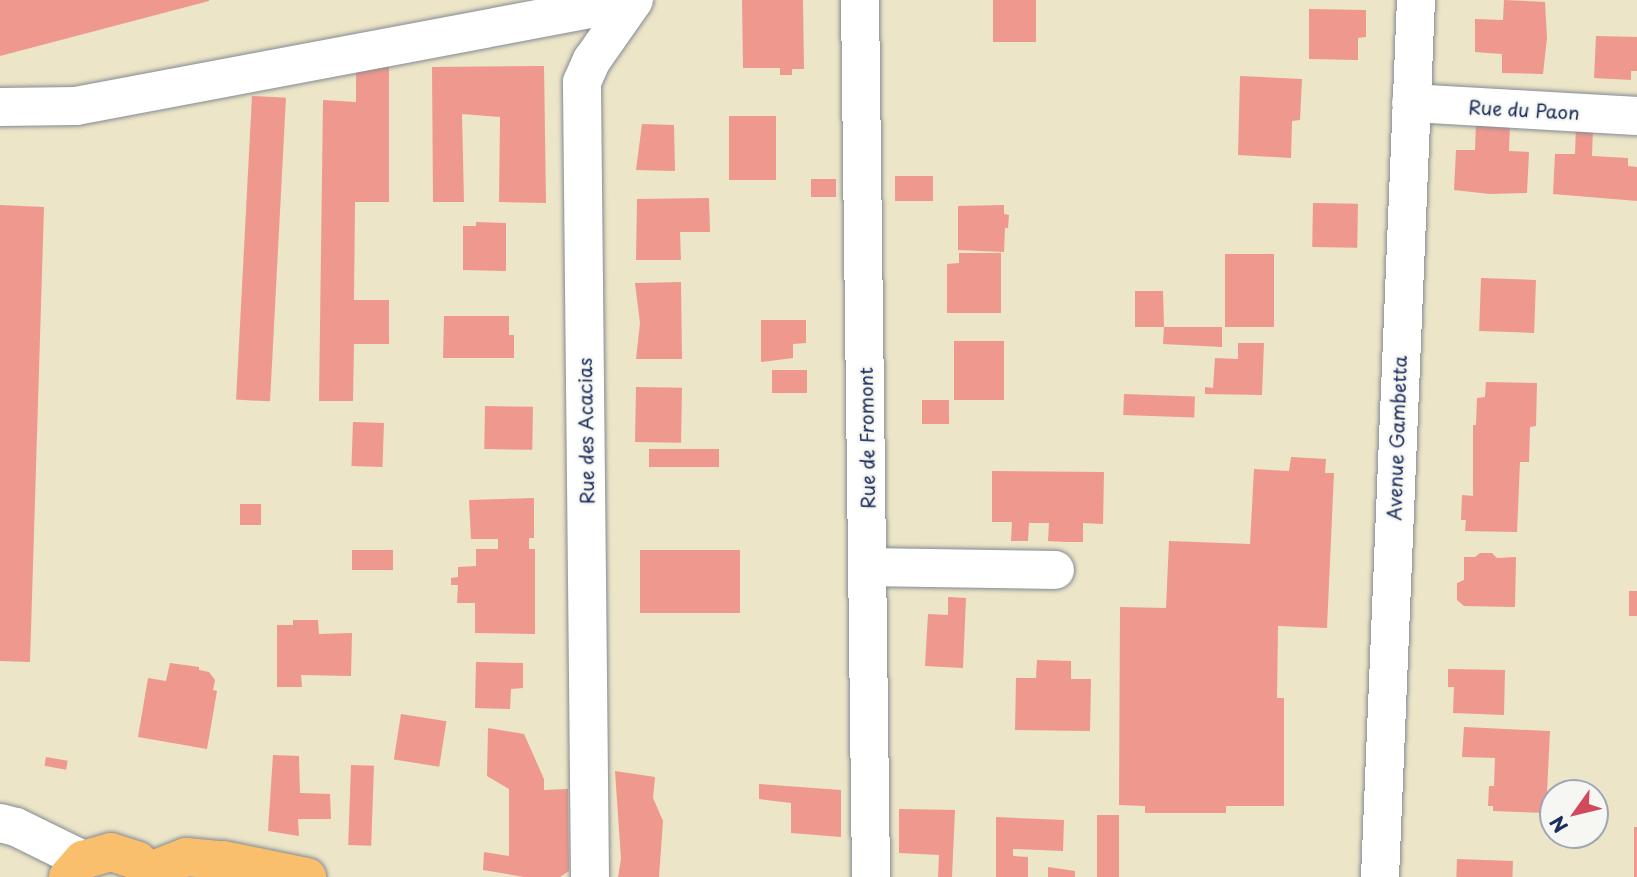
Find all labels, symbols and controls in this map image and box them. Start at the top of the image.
street label: Rue du Paon [1467,96,1581,124]
street label: Avenue Gambetta [1383,355,1411,521]
street label: Rue des Acacias [573,356,599,506]
street label: Rue de Fromont [854,365,880,511]
north arrow [1539,779,1609,849]
text: N [1542,811,1574,839]

